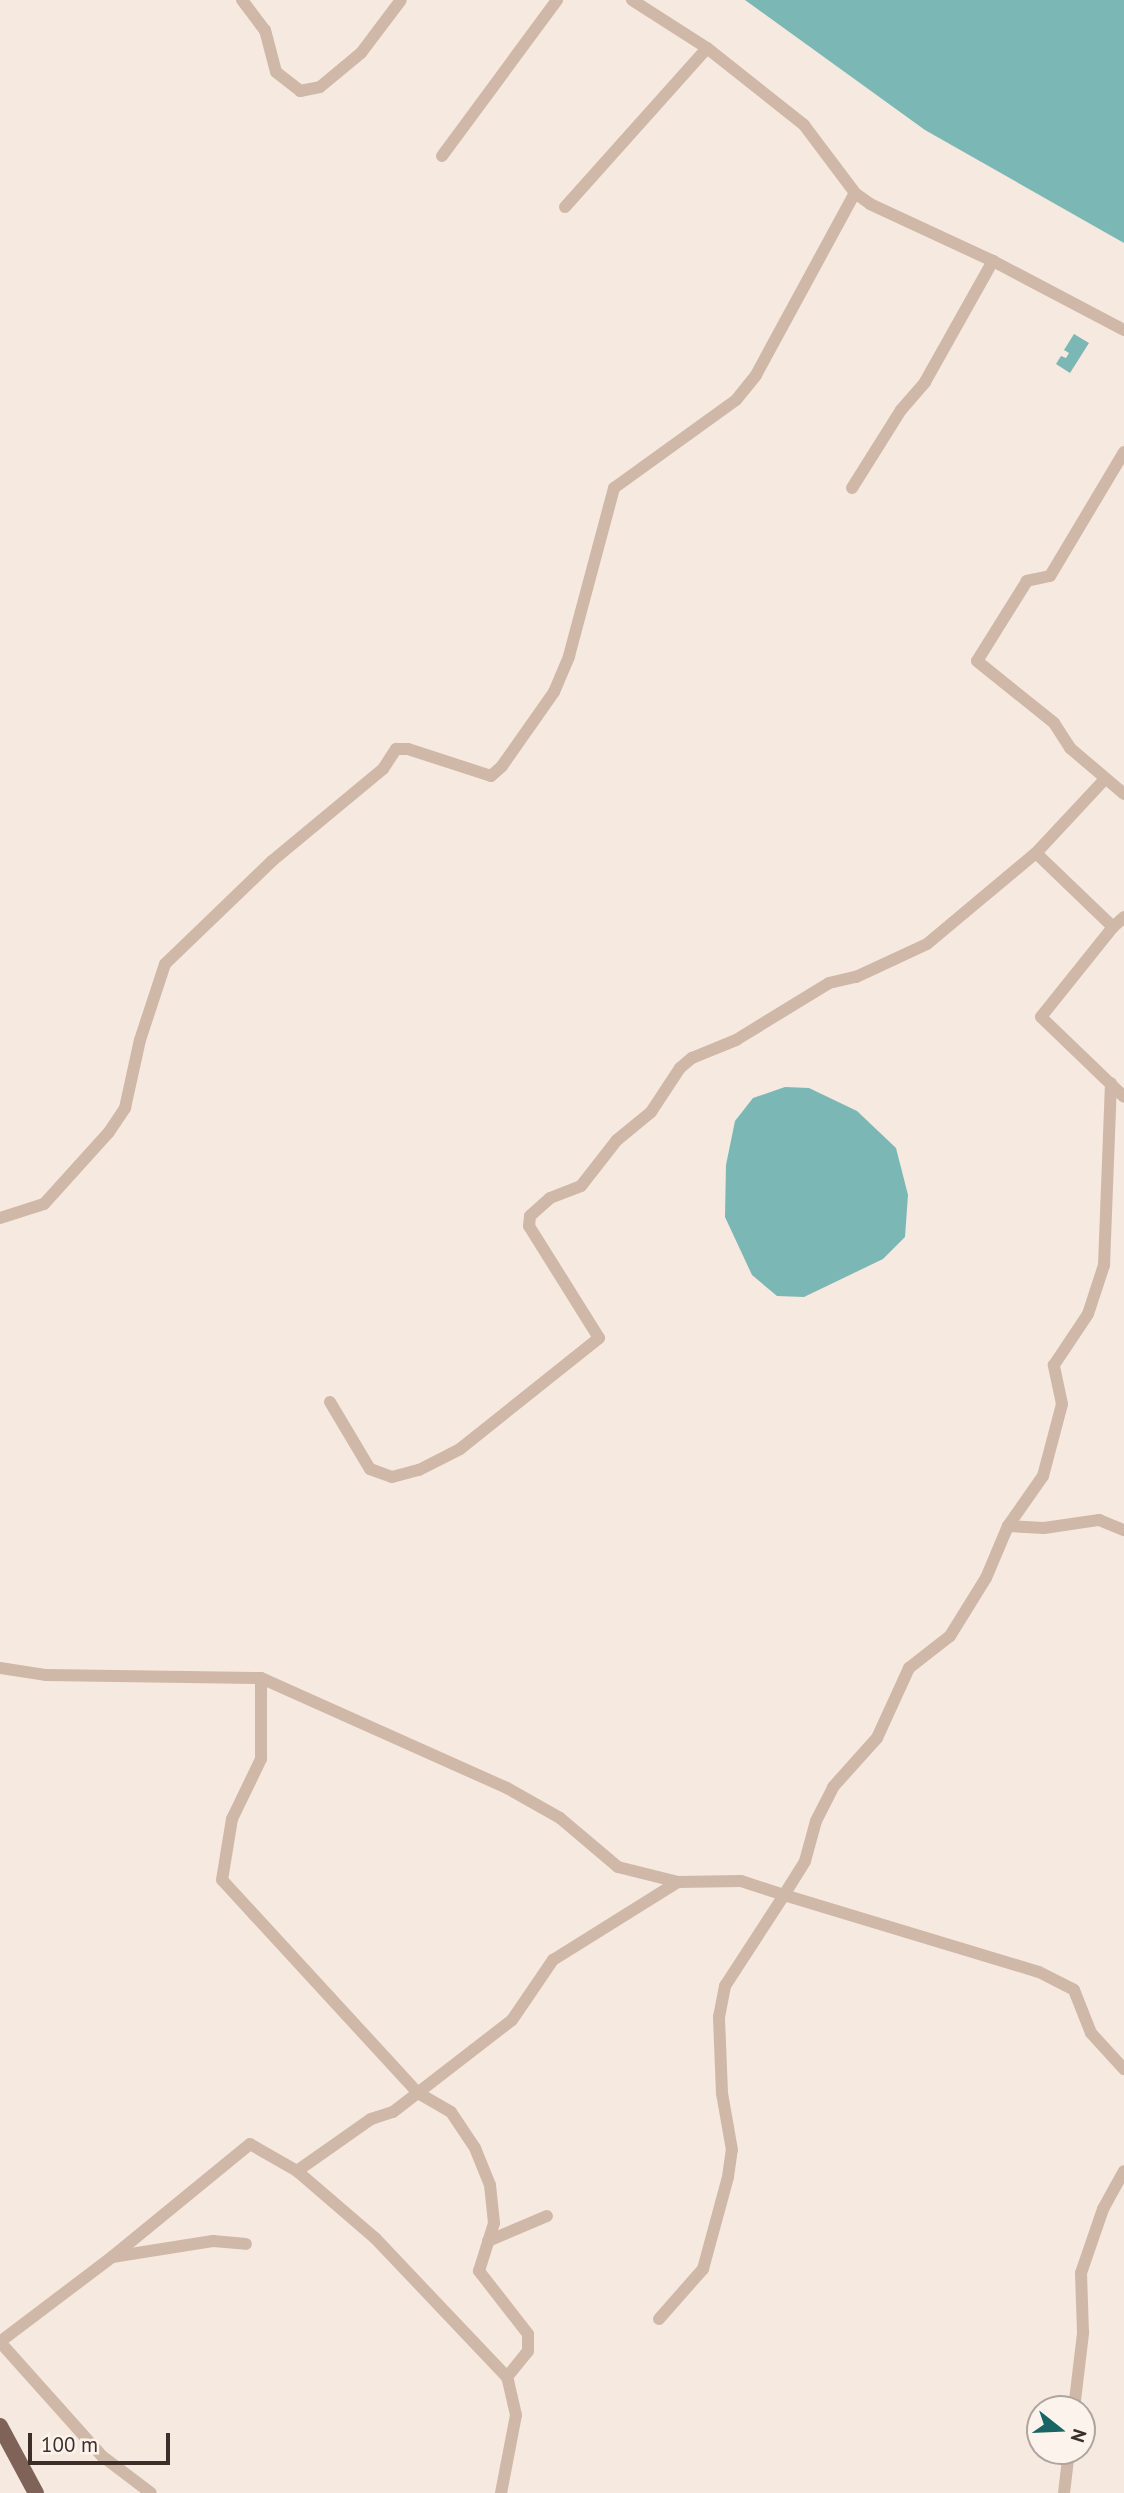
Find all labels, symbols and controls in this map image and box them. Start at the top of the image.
north arrow [1026,2395,1096,2465]
scale bar [32,2420,173,2464]
text: N [1066,2426,1092,2446]
text: 100 m [41,2431,98,2458]

